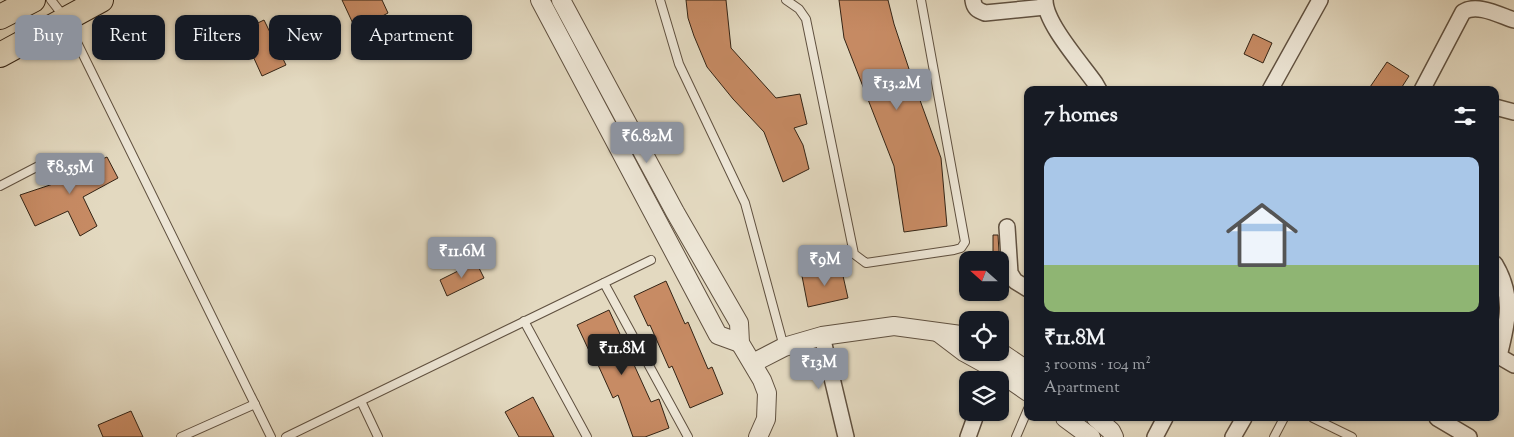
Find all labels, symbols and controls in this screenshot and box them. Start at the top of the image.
chip: Buy [15,15,82,60]
chip: Rent [92,15,165,60]
chip: Filters [175,15,259,60]
chip: New [269,15,341,60]
chip: Apartment [351,15,472,60]
pin: ₹13.2M [856,68,938,111]
text: ₹13.2M [873,73,921,96]
text: 7 homes [1044,101,1118,131]
icon: filters [1451,102,1479,130]
pin: ₹6.82M [606,121,688,164]
text: ₹6.82M [622,126,672,149]
pin: ₹8.55M [29,152,111,195]
text: ₹8.55M [47,157,93,180]
icon: home [1217,190,1307,280]
pin: ₹11.6M [421,236,503,279]
text: ₹11.6M [439,241,485,264]
pin: ₹9M [801,244,849,287]
text: ₹9M [809,249,841,272]
north arrow [959,251,1009,301]
map controls [959,251,1009,421]
button: locate [959,311,1009,361]
text: ₹11.8M [1044,324,1105,354]
pin: ₹11.8M [581,334,663,376]
text: ₹11.8M [599,338,645,361]
pin: ₹13M [789,348,849,390]
text: ₹13M [801,352,837,375]
text: 3 rooms · 104 m² [1044,354,1151,377]
button: layers [959,371,1009,421]
text: Apartment [1044,377,1120,400]

